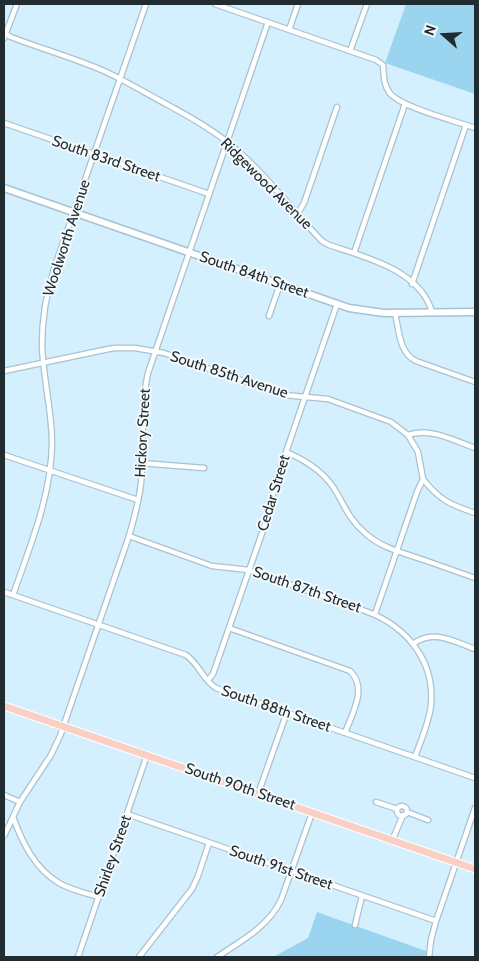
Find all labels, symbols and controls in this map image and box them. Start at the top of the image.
north arrow [419,10,469,60]
text: N [420,23,440,38]
street label: South 83rd Street [49,132,163,186]
street label: Ridgewood Avenue [216,134,316,234]
street label: Woolworth Avenue [40,177,94,299]
street label: South 84th Street [197,248,311,302]
street label: South 85th Avenue [168,347,290,403]
street label: Hickory Street [132,388,154,478]
street label: Cedar Street [254,453,294,533]
street label: South 87th Street [251,563,363,617]
street label: South 88th Street [219,682,333,736]
street label: South 90th Street [182,760,298,814]
street label: Shirley Street [91,813,135,899]
street label: South 91st Street [227,842,335,894]

